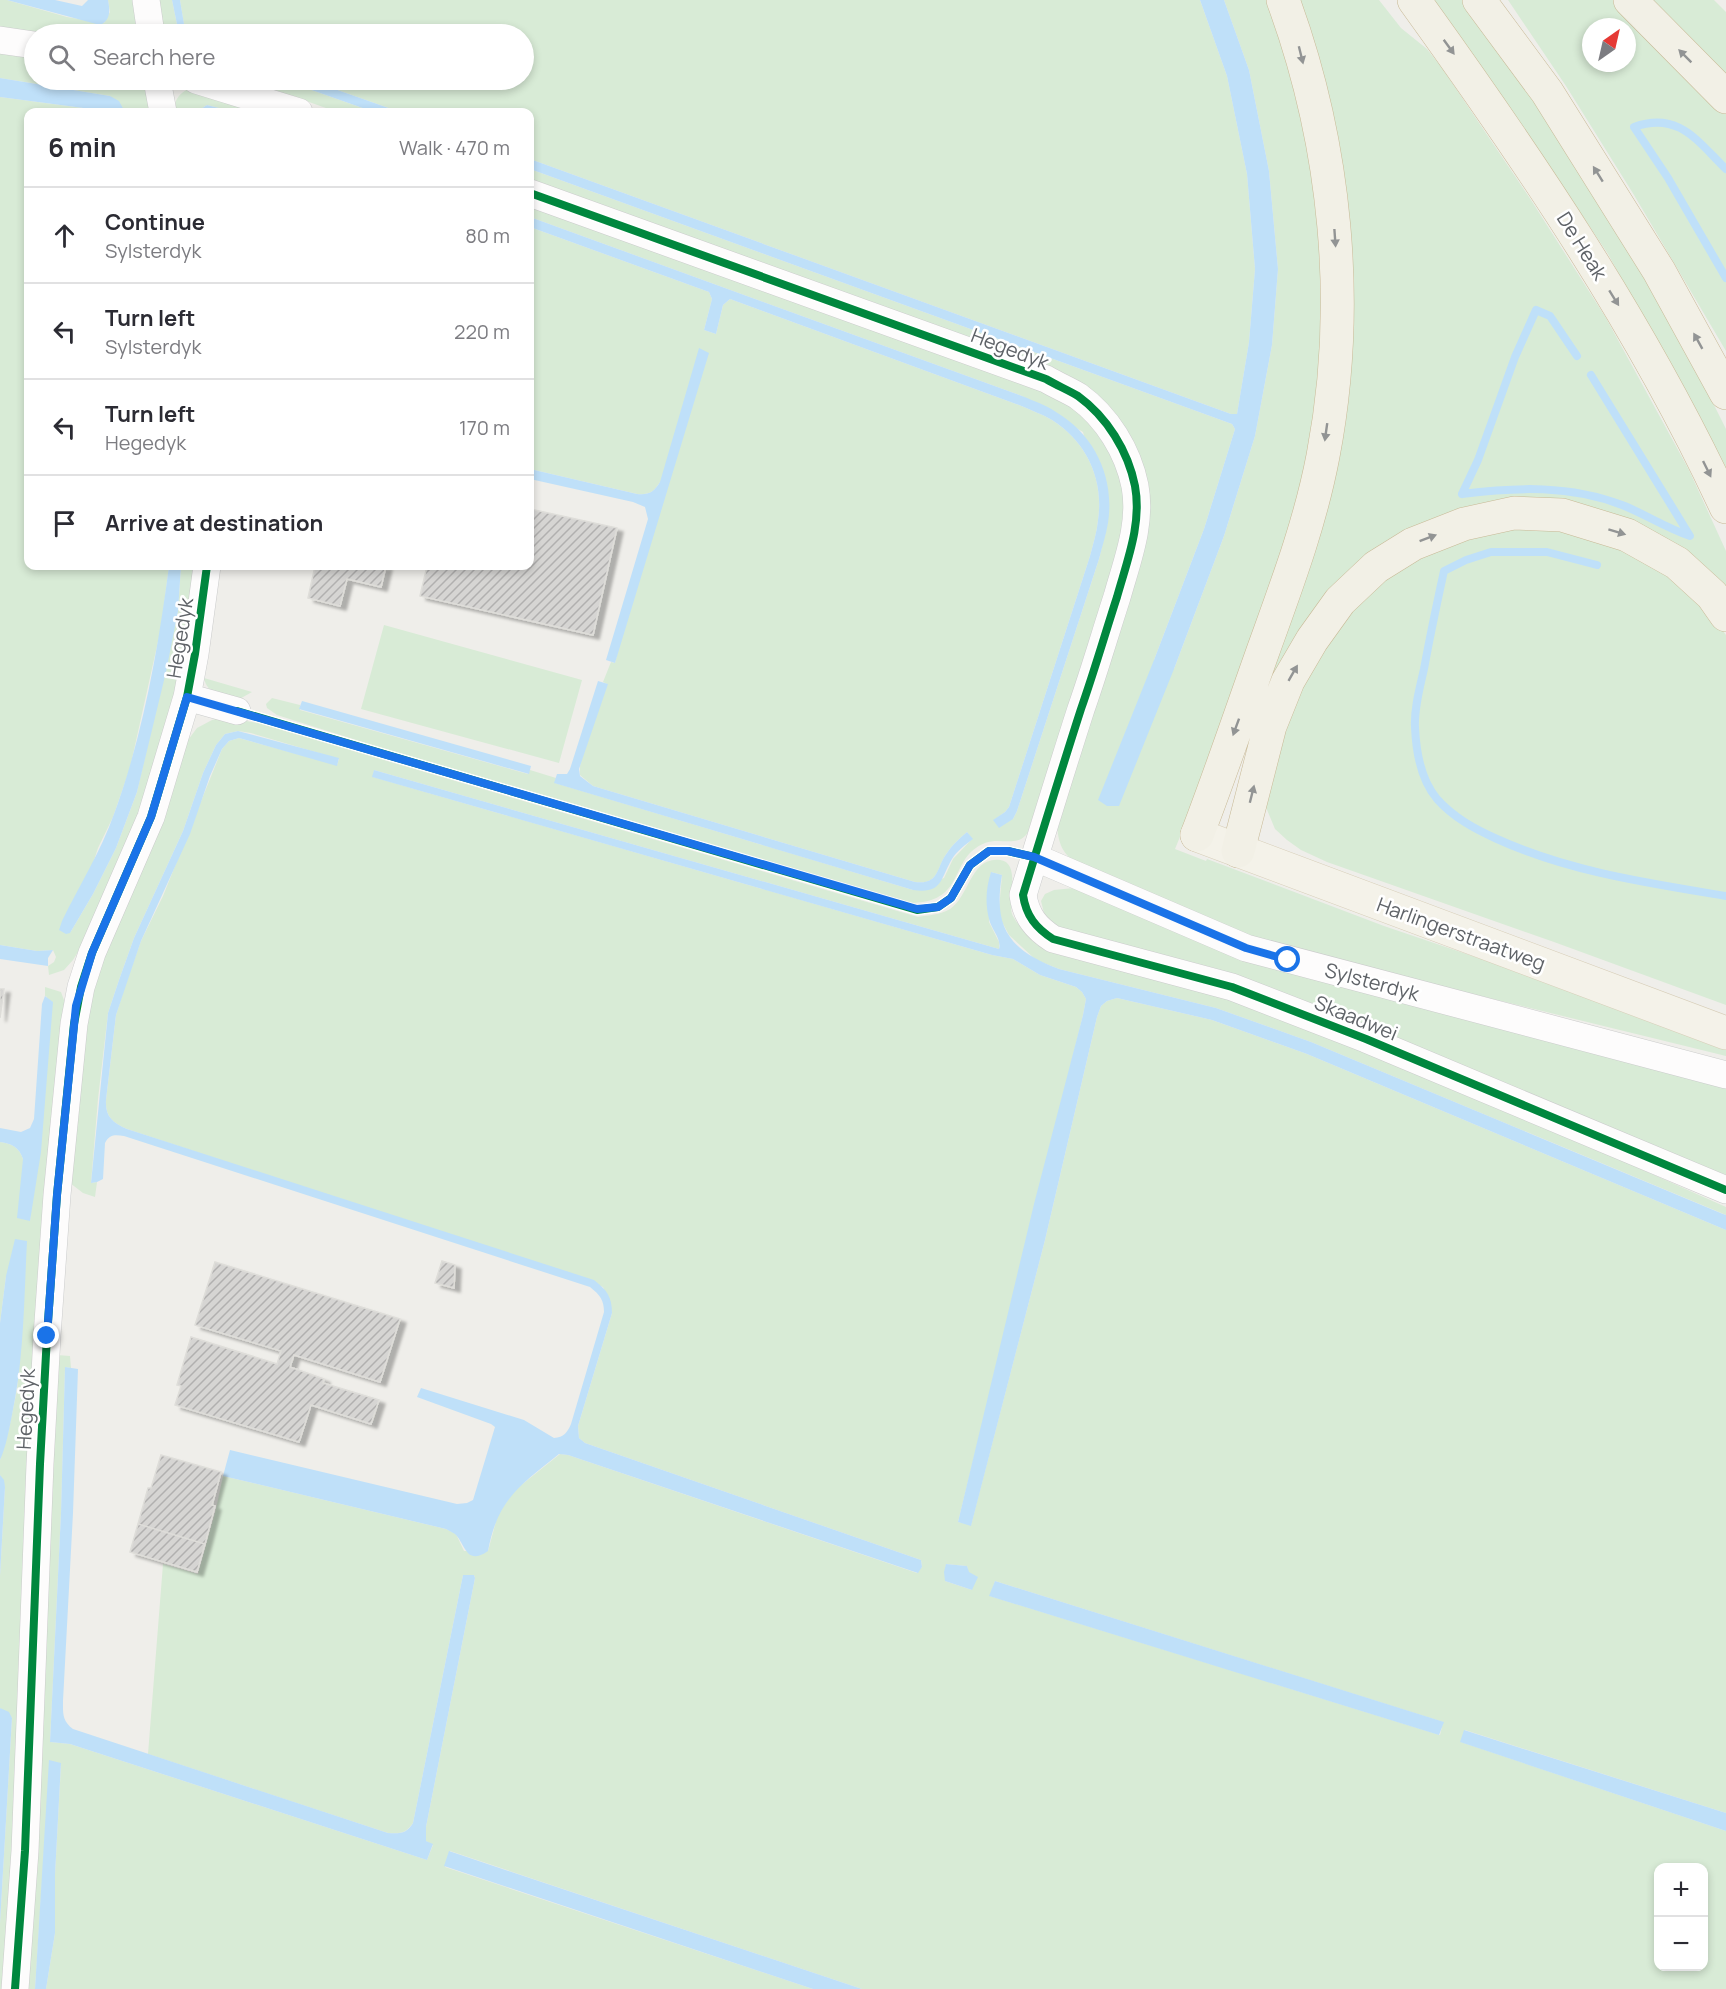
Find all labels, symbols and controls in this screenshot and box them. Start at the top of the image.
north arrow [1582,18,1636,72]
search box [24,24,534,90]
one-way arrow [1442,40,1454,55]
icon: search [45,41,78,74]
text: Search here [93,42,215,72]
one-way arrow [1297,46,1307,64]
one-way arrow [1678,49,1692,63]
text: 6 min [48,129,116,165]
text: Walk · 470 m [399,134,510,161]
one-way arrow [1593,166,1604,182]
text: Continue [105,207,205,237]
street label: De Heak [1551,207,1614,286]
icon: ahead [48,219,81,252]
text: 80 m [465,222,510,249]
one-way arrow [1330,229,1340,248]
text: Sylsterdyk [105,237,201,264]
one-way arrow [1608,290,1619,306]
text: Turn left [105,303,195,333]
icon: left [48,315,81,348]
text: 220 m [454,318,510,345]
street label: Hegedyk [967,321,1054,376]
text: Sylsterdyk [105,333,201,360]
one-way arrow [1693,333,1703,350]
text: Turn left [105,399,195,429]
icon: left [48,411,81,444]
text: 170 m [459,414,510,441]
one-way arrow [1322,423,1331,442]
text: Hegedyk [105,429,186,456]
one-way arrow [1703,460,1712,477]
icon: arrive [48,507,81,540]
text: Arrive at destination [105,508,323,538]
one-way arrow [1608,527,1626,537]
one-way arrow [1419,533,1437,543]
street label: Hegedyk [160,595,199,680]
one-way arrow [1288,664,1298,681]
one-way arrow [1230,719,1240,737]
one-way arrow [1248,785,1258,803]
street label: Harlingerstraatweg [1373,890,1549,977]
route start [1274,946,1300,972]
street label: Sylsterdyk [1322,956,1423,1007]
street label: Skaadwei [1311,989,1402,1046]
route end [33,1322,59,1348]
street label: Hegedyk [10,1367,41,1450]
map controls [1654,1863,1708,1971]
button: + [1654,1863,1708,1917]
button: − [1654,1917,1708,1971]

